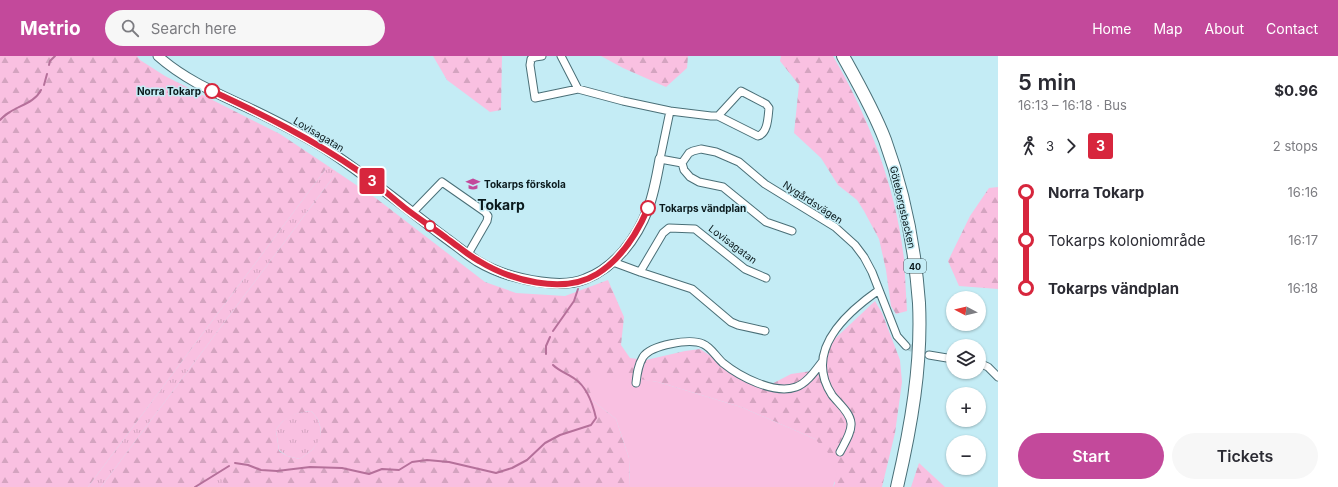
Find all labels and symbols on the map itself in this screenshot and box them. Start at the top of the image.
marker: Norra Tokarp [204,83,220,99]
place label: Norra Tokarp [137,85,201,97]
street label: Lovisagatan [291,114,347,154]
street label: Göteborgsbacken [888,165,918,249]
line badge: 3 [359,168,385,194]
school or university icon: Tokarps förskola [465,176,481,192]
place label: Tokarps förskola [484,178,566,190]
street label: Nygårdsvägen [781,178,845,226]
district label: Tokarp [477,196,525,213]
marker: Tokarps vändplan [640,200,656,216]
place label: Tokarps vändplan [659,202,746,214]
unlabelled marker [424,220,436,232]
street label: Lovisagatan [707,222,759,266]
road number: 40 [904,259,926,273]
north arrow [946,291,986,331]

